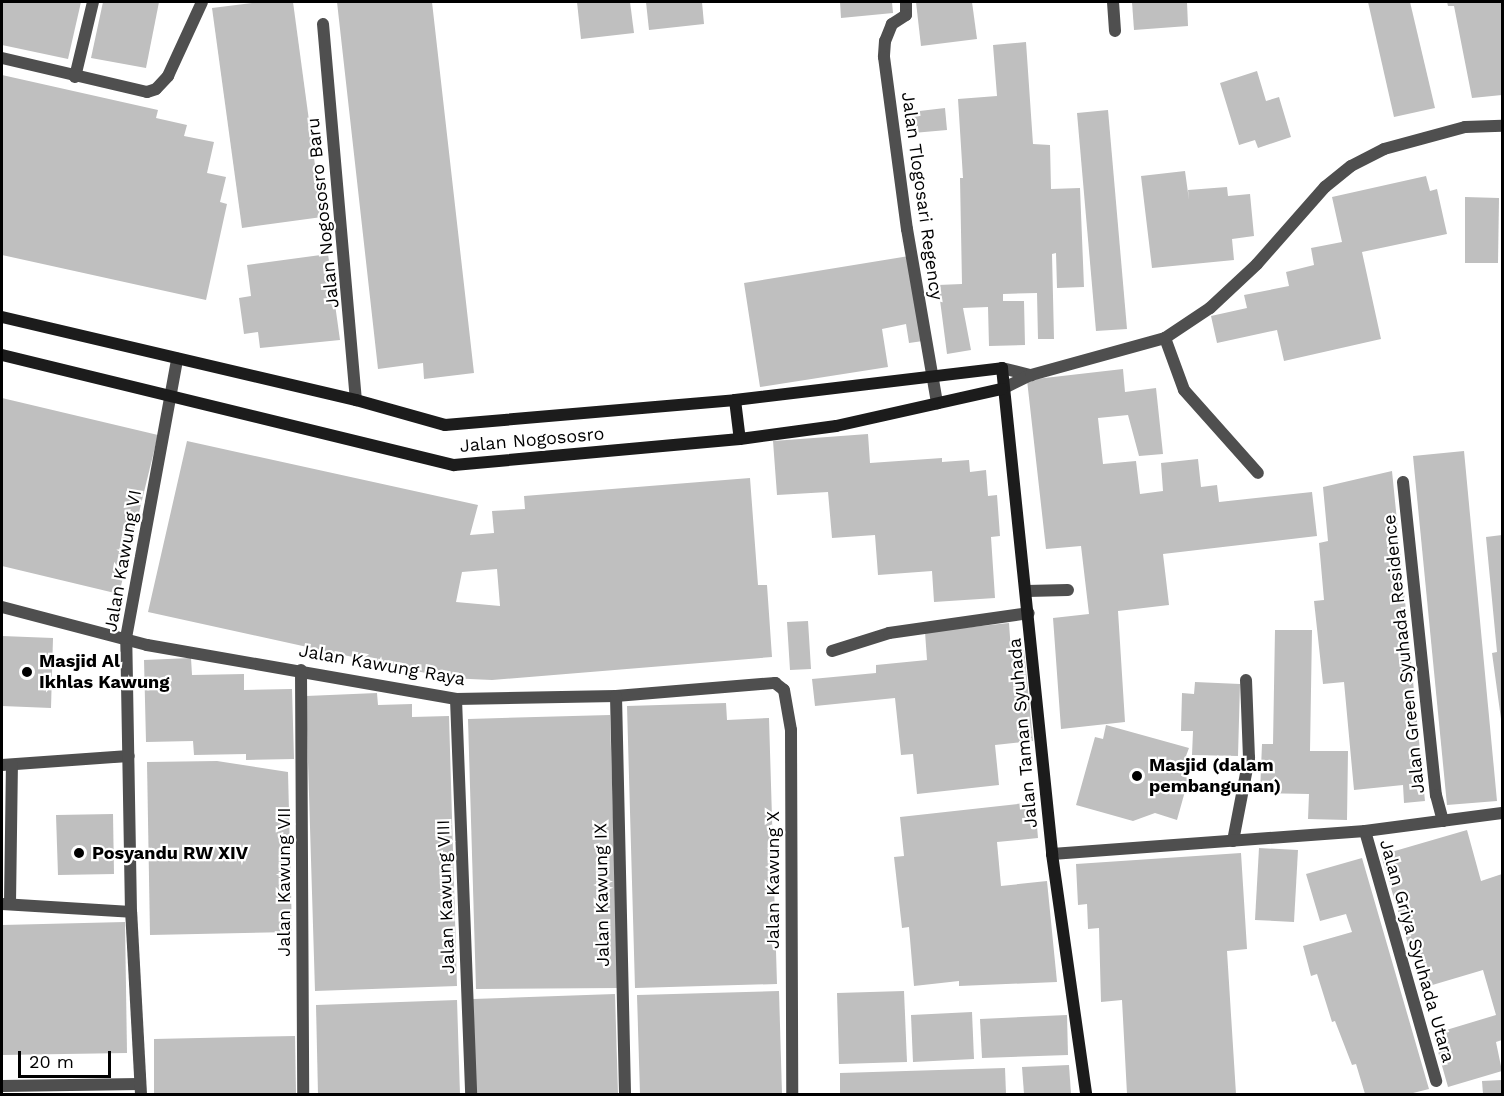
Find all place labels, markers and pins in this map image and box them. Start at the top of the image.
place label: Masjid Al Ikhlas Kawung [39,651,169,694]
marker: Masjid Al Ikhlas Kawung [20,665,34,679]
place label: Masjid (dalam pembangunan) [1149,755,1281,798]
marker: Masjid (dalam pembangunan) [1130,769,1144,783]
place label: Posyandu RW XIV [92,842,248,864]
marker: Posyandu RW XIV [70,844,88,862]

